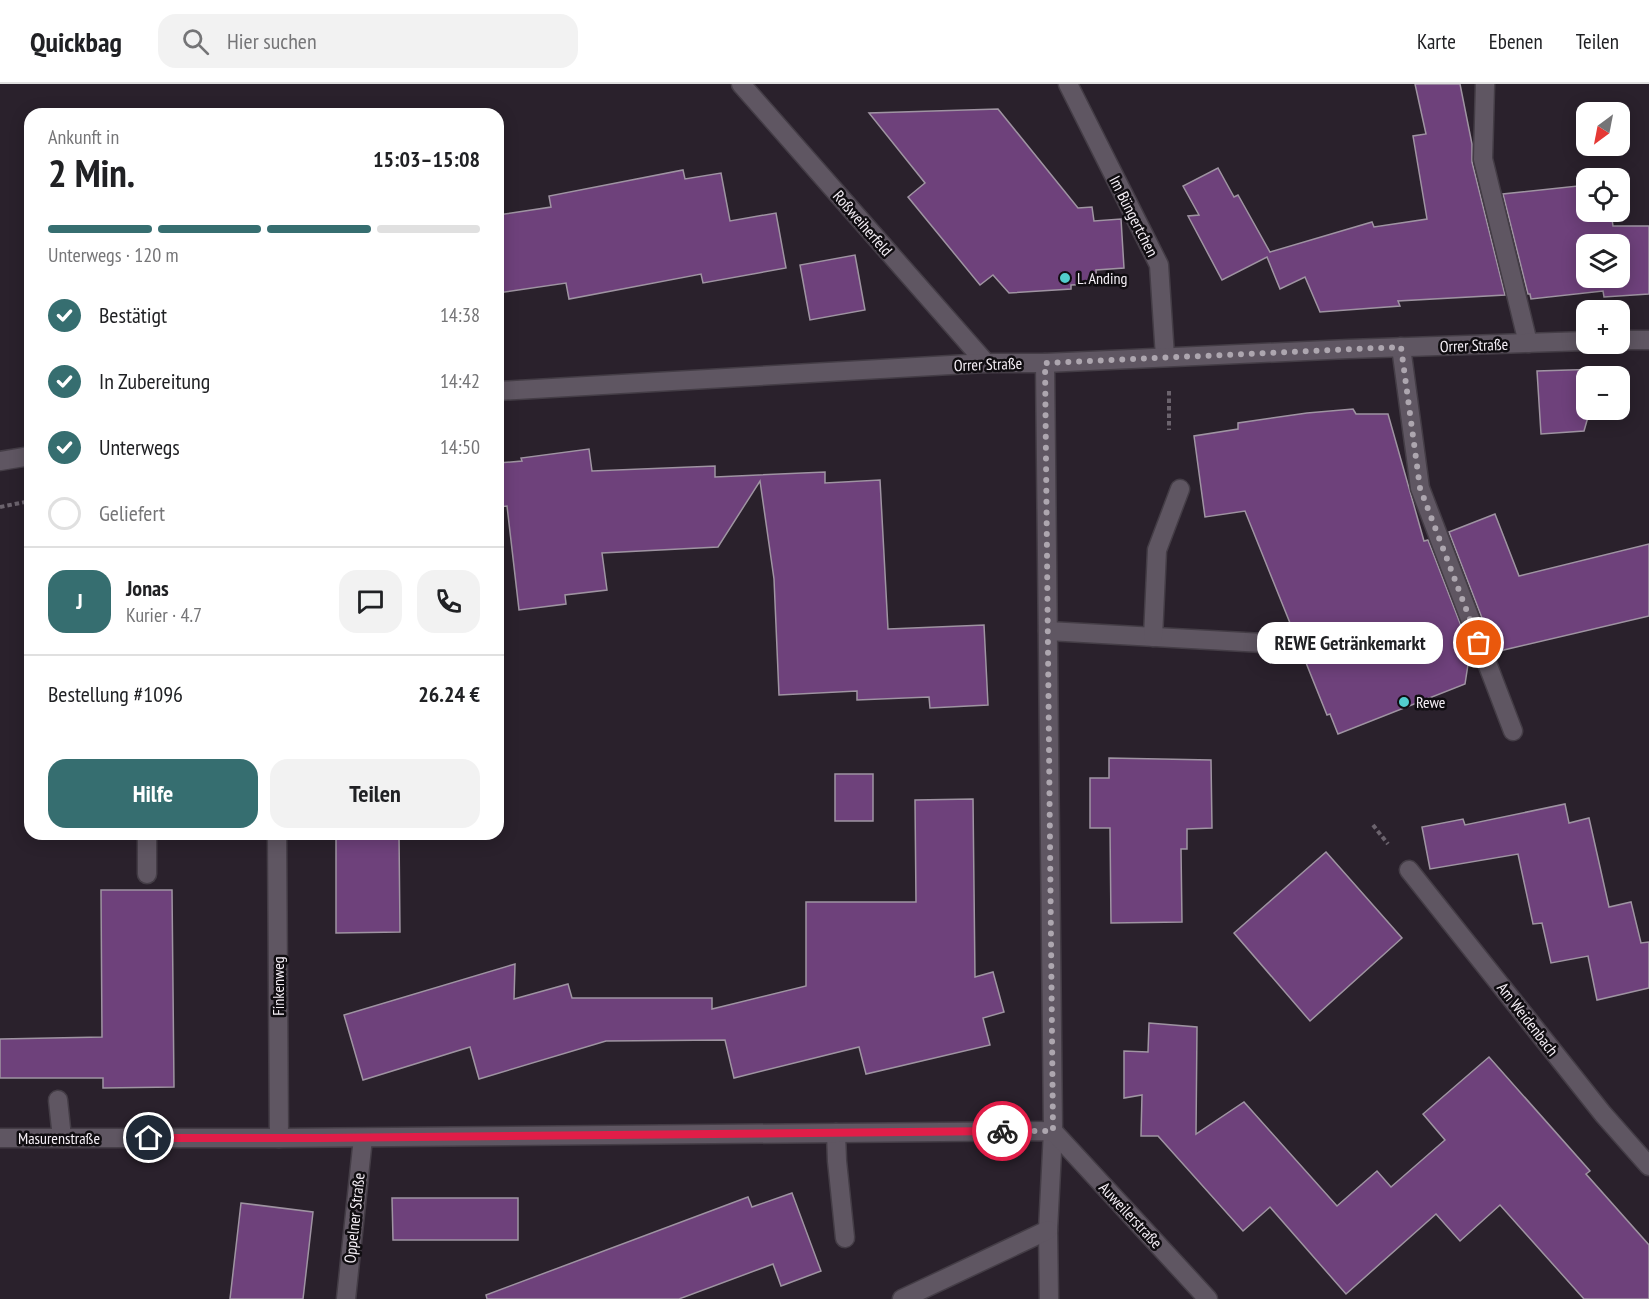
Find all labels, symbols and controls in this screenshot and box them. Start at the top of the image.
search box [158,14,578,68]
text: Quickbag [30,23,122,60]
icon: search [179,25,212,58]
text: Hier suchen [227,27,317,55]
text: Karte [1417,28,1456,55]
text: Ebenen [1489,28,1543,55]
text: Teilen [1576,28,1619,55]
north arrow [1576,102,1630,156]
map controls [1576,102,1630,420]
text: Ankunft in [48,124,119,150]
text: 15:03–15:08 [373,145,480,173]
text: 2 Min. [48,147,135,198]
button: locate [1576,168,1630,222]
street label: Im Büngertchen [1105,172,1163,260]
street label: Roßweiherfeld [829,186,897,260]
button: layers [1576,234,1630,288]
text: Unterwegs · 120 m [48,242,178,268]
place label: L. Anding [1077,268,1127,288]
marker: L. Anding [1058,271,1072,285]
icon: check [48,299,81,332]
button: + [1576,300,1630,354]
text: Bestätigt [99,301,167,329]
text: 14:38 [440,302,480,328]
street label: Orrer Straße [1439,334,1509,356]
street label: Orrer Straße [953,353,1023,375]
icon: check [48,365,81,398]
button: − [1576,366,1630,420]
text: In Zubereitung [99,367,210,395]
text: 14:42 [440,368,480,394]
icon: check [48,431,81,464]
text: Unterwegs [99,433,180,461]
text: 14:50 [440,434,480,460]
text: Geliefert [99,499,165,527]
button: chat [339,570,402,633]
button: phone [417,570,480,633]
text: Jonas [126,574,169,602]
text: J [76,587,83,615]
text: Kurier · 4.7 [126,602,202,628]
pin [1453,617,1504,668]
callout: REWE Getränkemarkt [1257,622,1443,664]
icon: bag [1462,626,1495,659]
text: REWE Getränkemarkt [1274,630,1426,656]
text: Bestellung #1096 [48,680,183,708]
text: 26.24 € [418,680,480,708]
place label: Rewe [1416,692,1445,712]
marker: Rewe [1397,695,1411,709]
button: Hilfe [48,759,258,828]
button: Teilen [270,759,480,828]
street label: Finkenweg [268,956,288,1016]
street label: Am Weidenbach [1493,978,1563,1060]
courier [972,1101,1032,1161]
pin [123,1112,174,1163]
icon: bike [986,1115,1019,1148]
icon: home [132,1121,165,1154]
street label: Masurenstraße [18,1128,100,1148]
street label: Oppelner Straße [339,1172,369,1264]
street label: Auweilerstraße [1095,1178,1167,1252]

